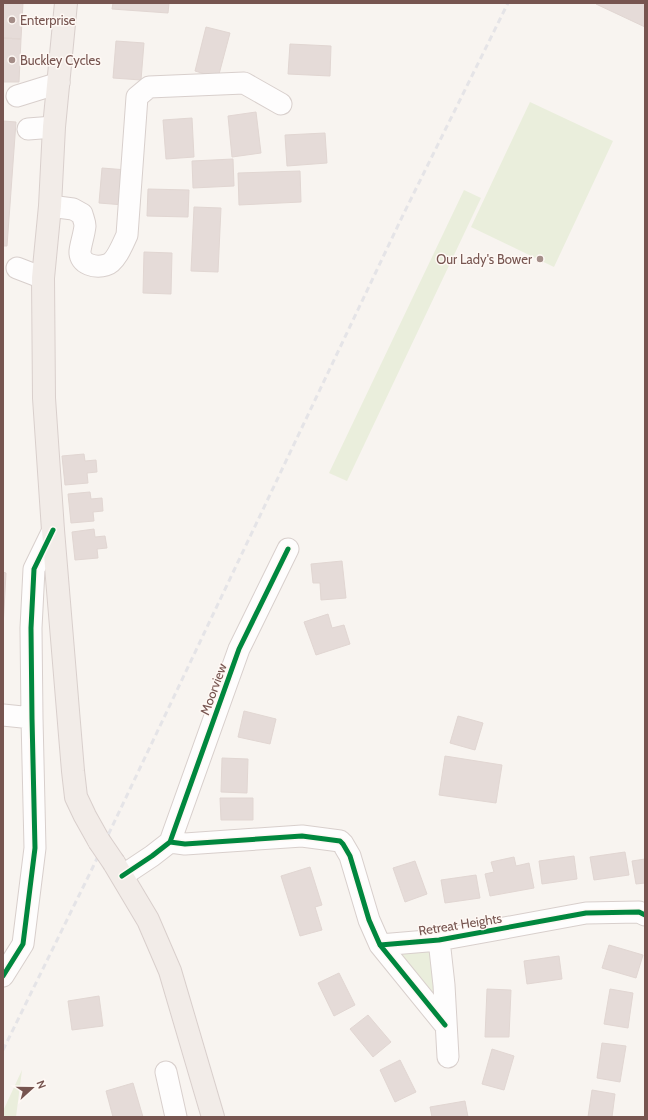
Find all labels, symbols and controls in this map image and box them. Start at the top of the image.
place label: Enterprise [20,12,76,28]
marker: Enterprise [7,15,17,25]
place label: Buckley Cycles [20,52,101,68]
marker: Buckley Cycles [7,55,17,65]
place label: Our Lady's Bower [436,251,533,267]
marker: Our Lady's Bower [535,254,545,264]
street label: Moorview [196,660,230,717]
street label: Retreat Heights [417,909,503,938]
north arrow [12,1068,52,1108]
text: N [33,1078,49,1091]

